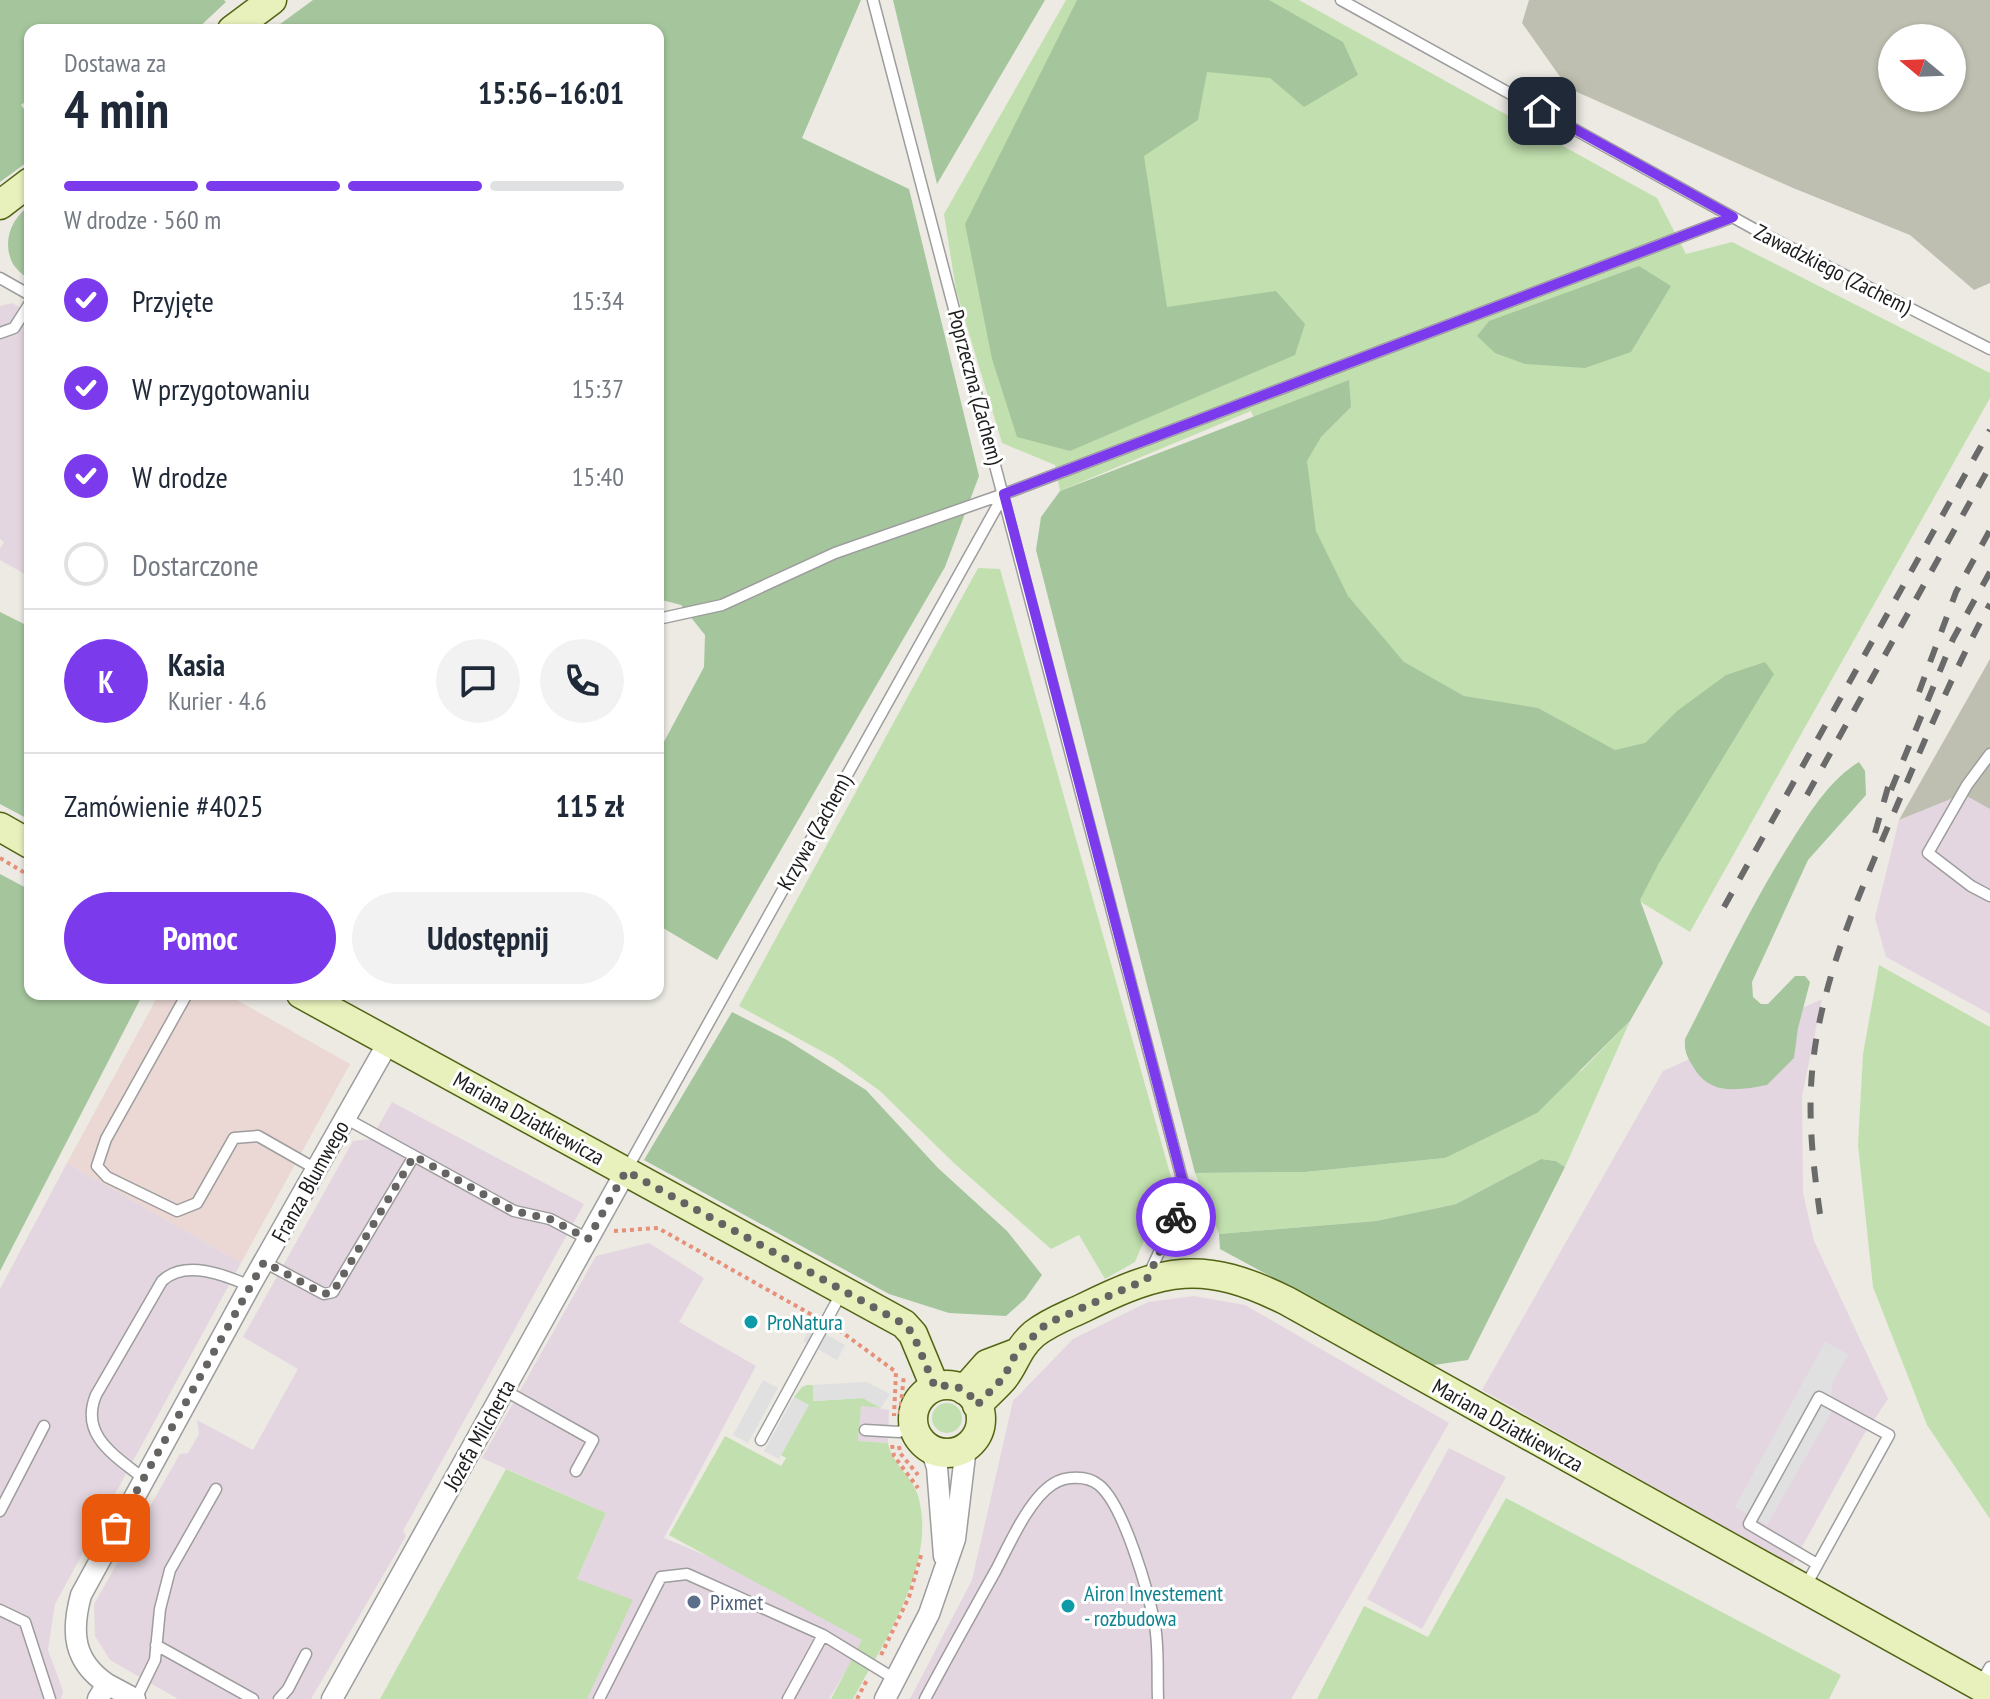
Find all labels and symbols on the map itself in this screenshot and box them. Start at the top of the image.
north arrow [1878,24,1966,112]
pin [1508,77,1576,145]
street label: Zawadzkiego (Zachem) [1750,217,1917,321]
street label: Poprzeczna (Zachem) [942,307,1010,468]
street label: Krzywa (Zachem) [771,768,858,895]
street label: Mariana Dziatkiewicza [449,1065,609,1171]
street label: Franza Blumwego [265,1115,355,1247]
courier [1136,1177,1216,1257]
place label: ProNatura [767,1308,843,1336]
marker: ProNatura [742,1313,760,1331]
street label: Mariana Dziatkiewicza [1428,1372,1588,1478]
street label: Józefa Milcherta [437,1375,521,1496]
pin [82,1494,150,1562]
place label: Airon Investement - rozbudowa [1084,1579,1223,1632]
place label: Pixmet [710,1588,763,1616]
marker: Pixmet [685,1593,703,1611]
marker: Airon Investement - rozbudowa [1059,1597,1077,1615]

